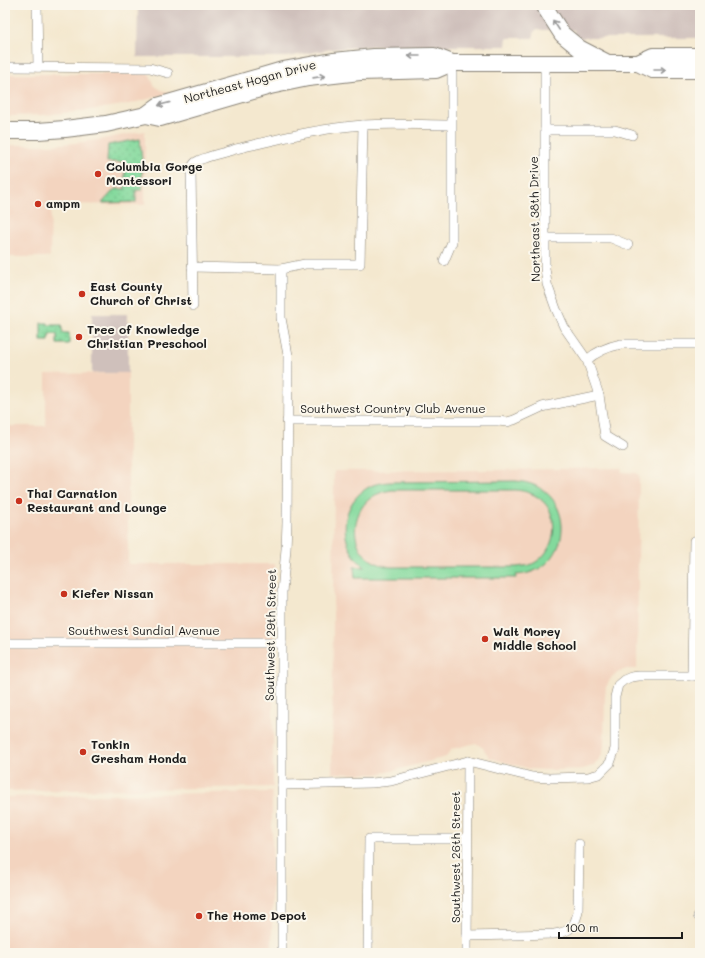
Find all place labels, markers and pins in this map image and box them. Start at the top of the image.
place label: Columbia Gorge Montessori [106,158,202,188]
marker: Columbia Gorge Montessori [93,169,103,179]
place label: ampm [46,195,80,211]
marker: ampm [33,199,43,209]
place label: East County Church of Christ [90,278,192,308]
marker: East County Church of Christ [77,289,87,299]
place label: Tree of Knowledge Christian Preschool [87,321,207,351]
marker: Tree of Knowledge Christian Preschool [74,332,84,342]
place label: Thai Carnation Restaurant and Lounge [27,485,167,515]
marker: Thai Carnation Restaurant and Lounge [14,496,24,506]
place label: Kiefer Nissan [72,585,154,601]
marker: Kiefer Nissan [59,589,69,599]
place label: Walt Morey Middle School [493,623,576,653]
marker: Walt Morey Middle School [480,634,490,644]
place label: Tonkin Gresham Honda [91,736,187,766]
marker: Tonkin Gresham Honda [78,747,88,757]
place label: The Home Depot [207,907,306,923]
marker: The Home Depot [194,911,204,921]

